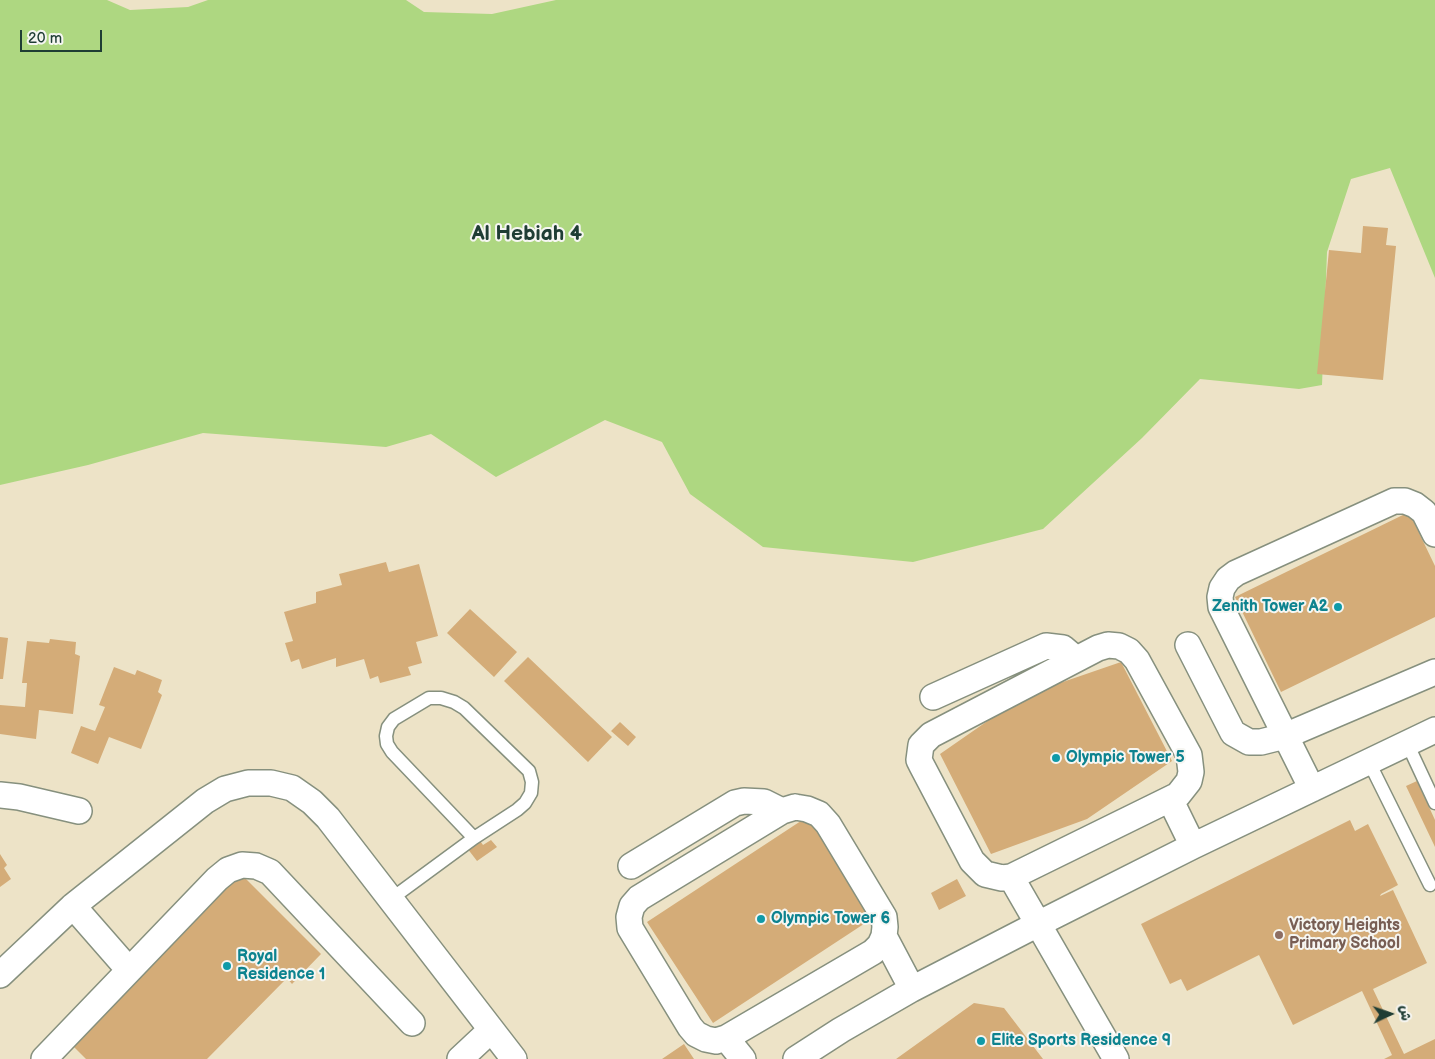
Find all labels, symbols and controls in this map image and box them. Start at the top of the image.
scale bar [22,20,105,52]
text: 20 m [28,29,62,48]
district label: Al Hebiah 4 [472,222,582,248]
place label: Zenith Tower A2 [1212,597,1328,617]
marker: Zenith Tower A2 [1332,601,1344,613]
place label: Olympic Tower 5 [1066,748,1185,768]
marker: Olympic Tower 5 [1050,752,1062,764]
place label: Olympic Tower 6 [771,909,890,929]
marker: Olympic Tower 6 [755,913,767,925]
place label: Victory Heights Primary School [1289,916,1400,954]
marker: Victory Heights Primary School [1273,929,1285,941]
place label: Royal Residence 1 [237,947,325,985]
marker: Royal Residence 1 [221,960,233,972]
north arrow [1365,989,1415,1039]
text: ش [1397,1005,1414,1021]
place label: Elite Sports Residence 9 [991,1031,1171,1051]
marker: Elite Sports Residence 9 [975,1035,987,1047]

